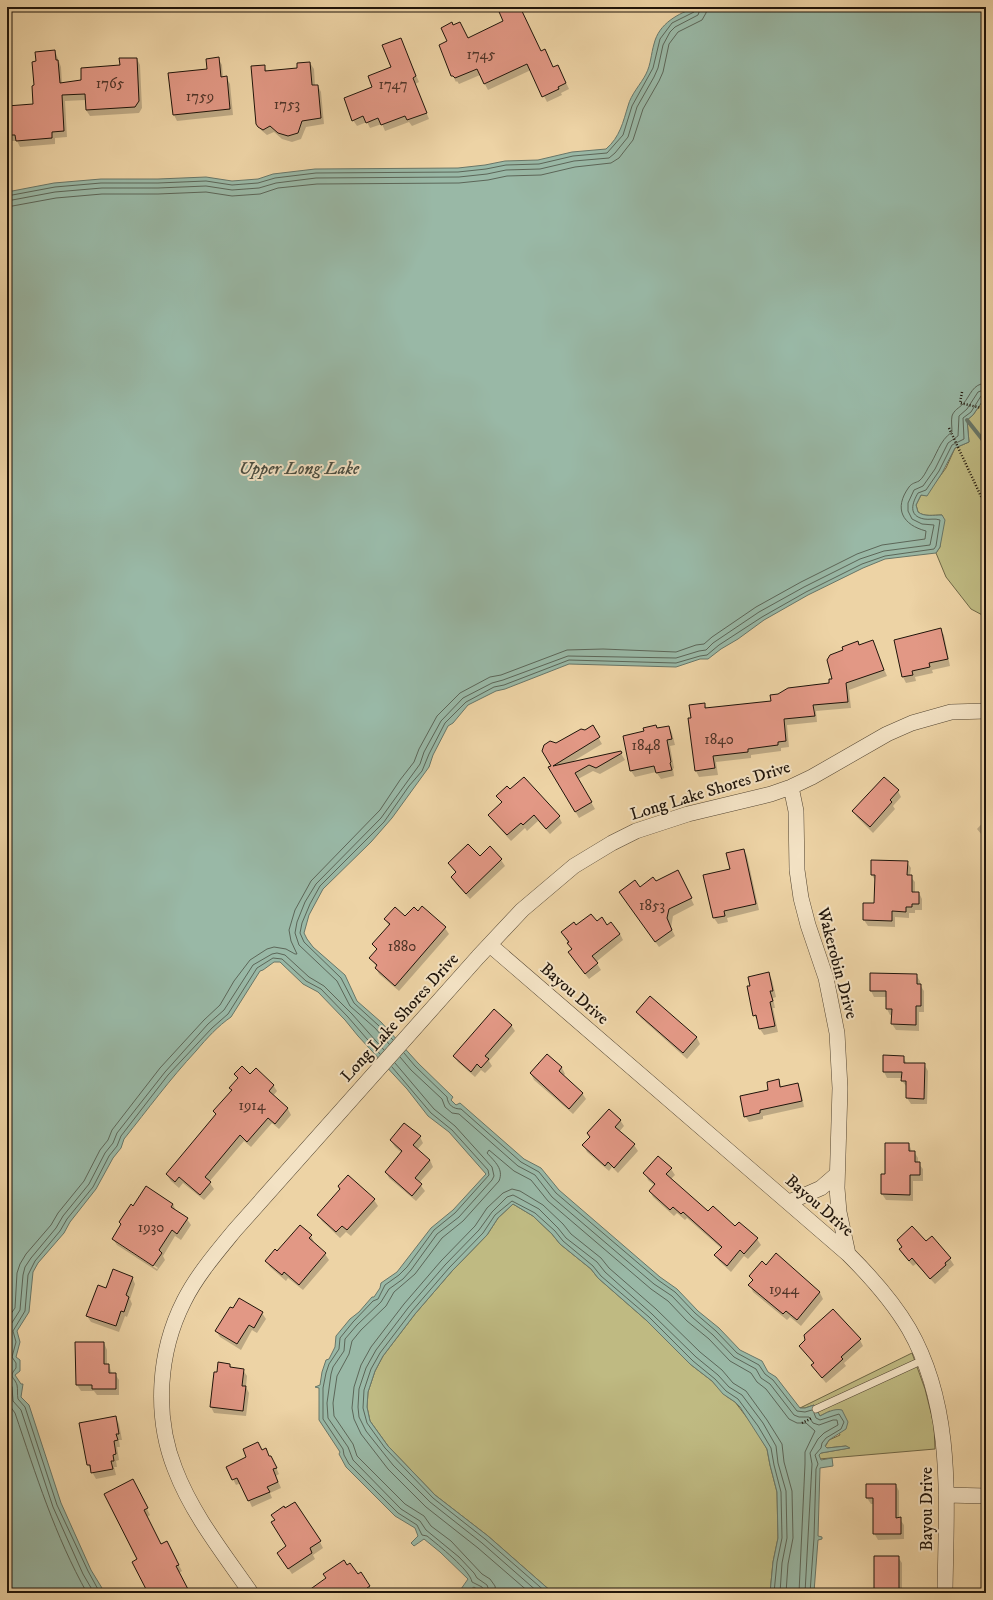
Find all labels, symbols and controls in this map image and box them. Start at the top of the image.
house number: 1745 [466,45,496,64]
house number: 1765 [96,74,125,93]
house number: 1747 [378,75,408,94]
house number: 1759 [186,87,214,106]
house number: 1753 [274,95,300,114]
water label: Upper Long Lake [239,458,360,480]
house number: 1840 [704,730,734,749]
house number: 1848 [631,736,661,755]
street label: Long Lake Shores Drive [628,756,793,826]
house number: 1853 [639,896,665,915]
street label: Wakerobin Drive [811,904,862,1021]
house number: 1880 [388,937,416,956]
street label: Long Lake Shores Drive [336,949,464,1087]
street label: Bayou Drive [535,958,613,1030]
house number: 1914 [238,1096,266,1115]
street label: Bayou Drive [780,1170,858,1242]
house number: 1930 [138,1218,164,1237]
house number: 1944 [769,1280,799,1299]
street label: Bayou Drive [916,1467,938,1551]

